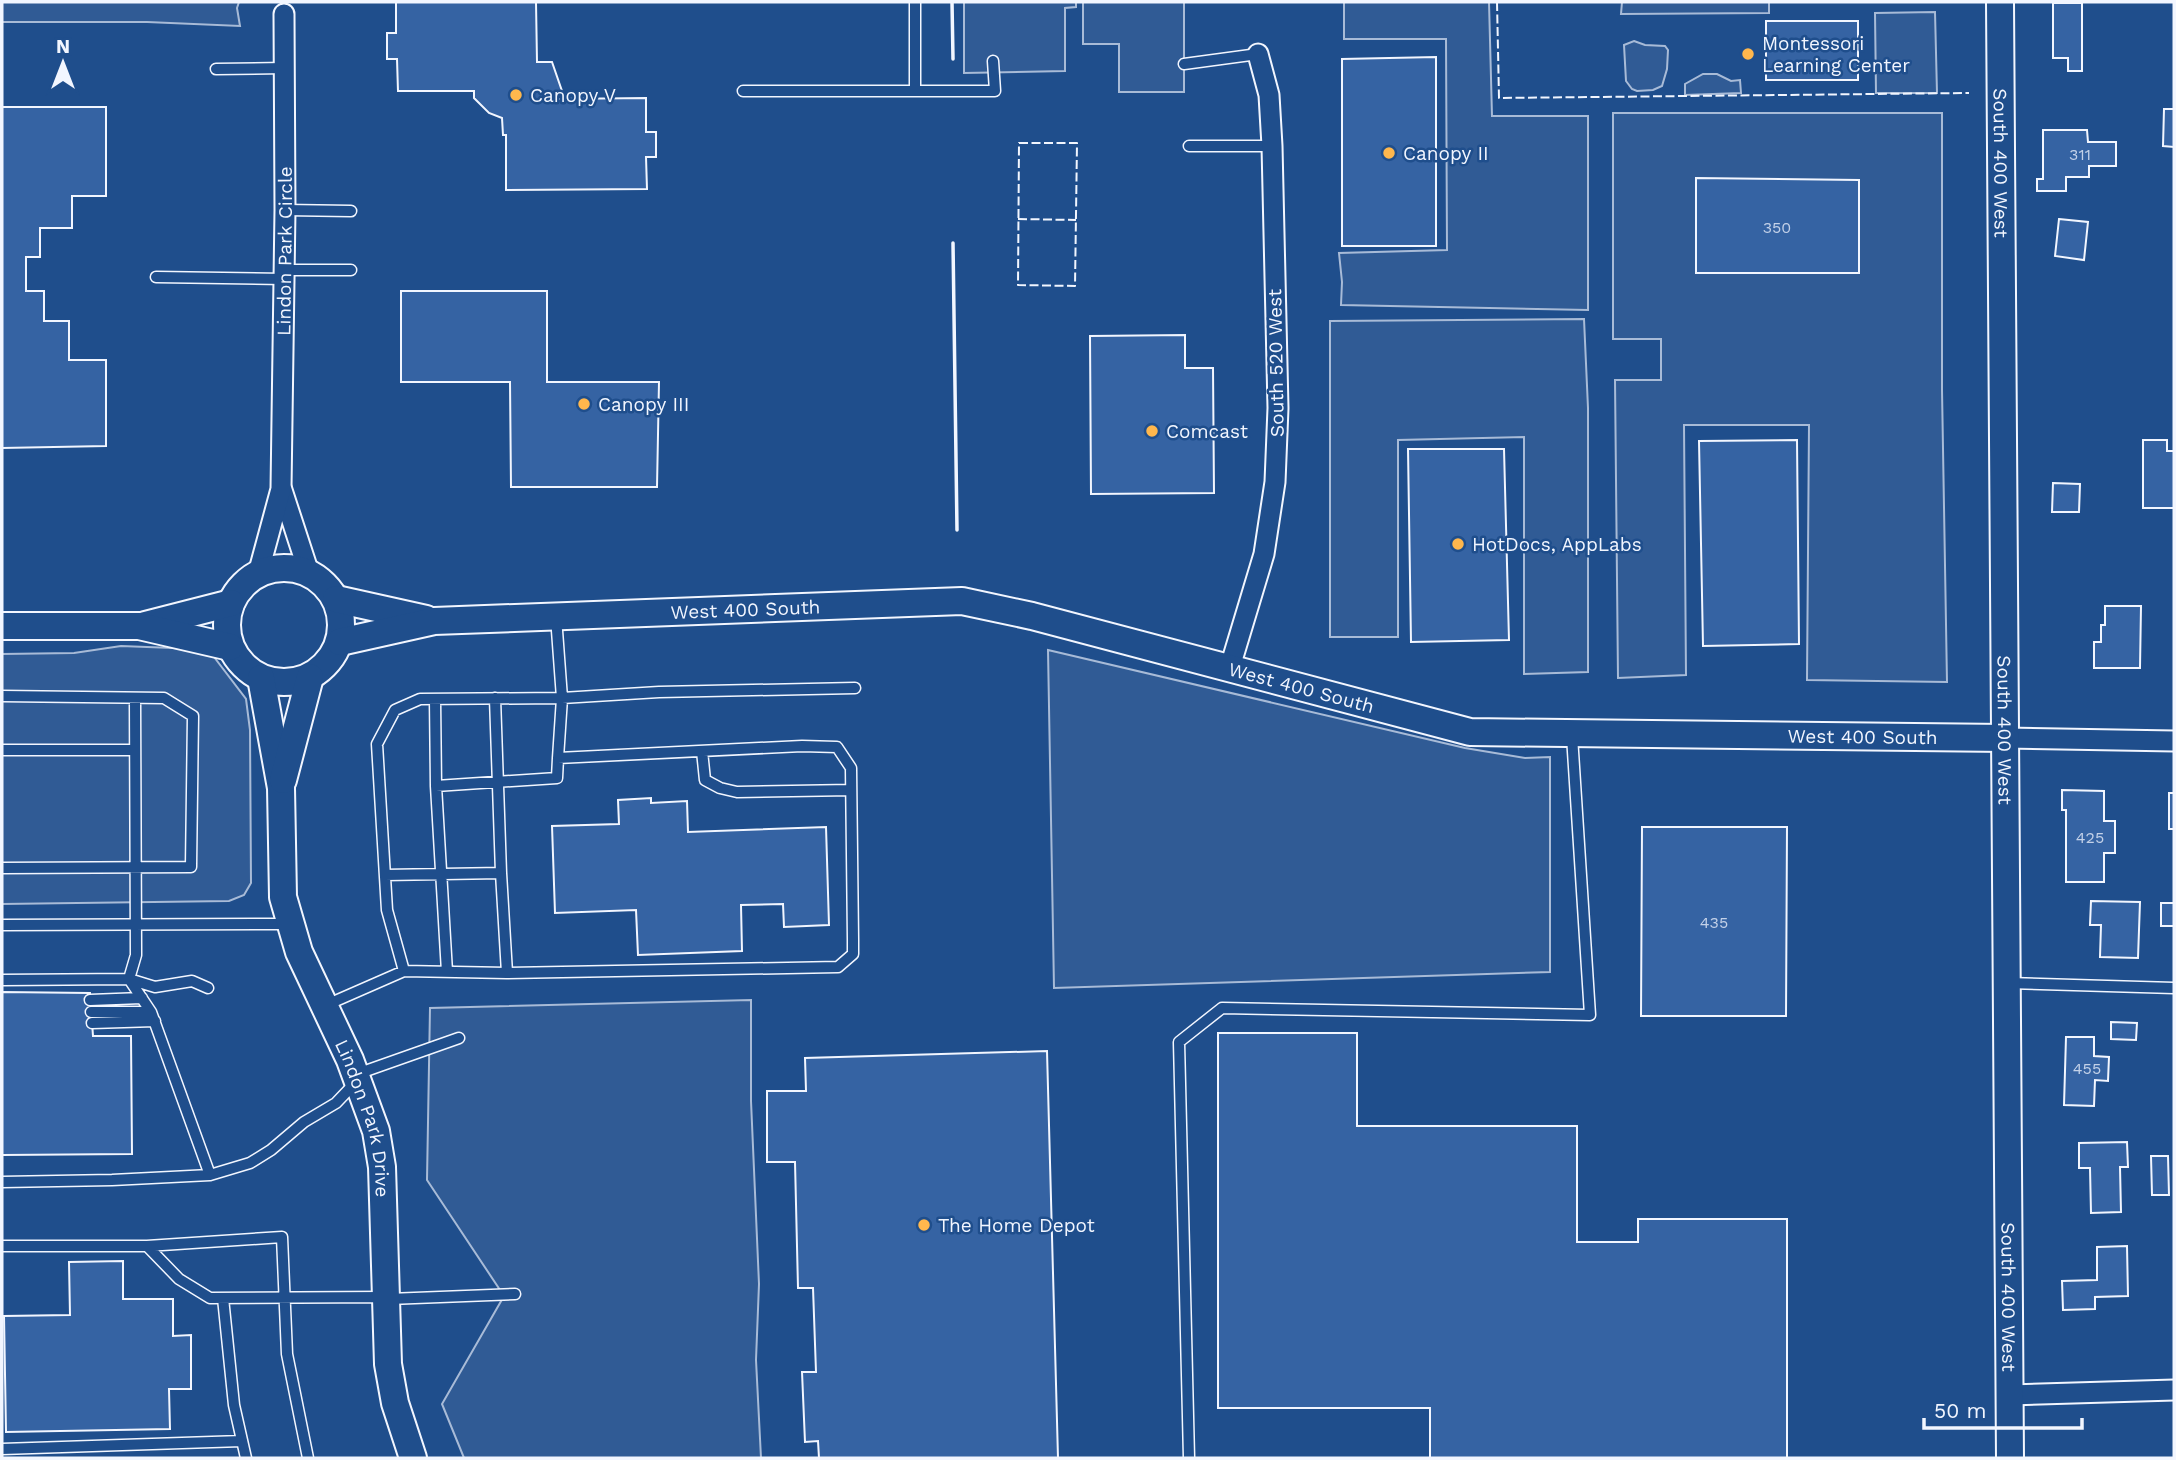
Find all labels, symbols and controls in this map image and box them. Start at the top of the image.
north arrow [28,28,98,98]
place label: Montessori Learning Center [1762,32,1910,77]
text: N [56,35,70,58]
marker: Montessori Learning Center [1740,46,1756,62]
place label: Canopy V [530,84,616,107]
marker: Canopy V [508,87,524,103]
street label: South 400 West [1989,88,2013,238]
place label: Canopy II [1403,142,1489,165]
marker: Canopy II [1381,145,1397,161]
house number: 311 [2069,145,2091,164]
street label: Lindon Park Circle [272,166,297,336]
house number: 350 [1763,218,1791,237]
street label: South 520 West [1263,289,1289,437]
place label: Canopy III [598,393,689,416]
marker: Canopy III [576,396,592,412]
place label: Comcast [1166,420,1248,443]
marker: Comcast [1144,423,1160,439]
place label: HotDocs, AppLabs [1472,533,1642,556]
marker: HotDocs, AppLabs [1450,536,1466,552]
street label: West 400 South [670,595,821,624]
street label: South 400 West [1993,655,2017,805]
street label: West 400 South [1226,657,1377,718]
street label: West 400 South [1788,724,1938,749]
house number: 425 [2076,828,2104,847]
house number: 435 [1700,913,1728,932]
street label: Lindon Park Drive [330,1036,394,1198]
house number: 455 [2073,1059,2101,1078]
place label: The Home Depot [938,1214,1095,1237]
marker: The Home Depot [916,1217,932,1233]
street label: South 400 West [1997,1222,2021,1372]
scale bar [1924,1386,2082,1430]
text: 50 m [1934,1398,1986,1423]

